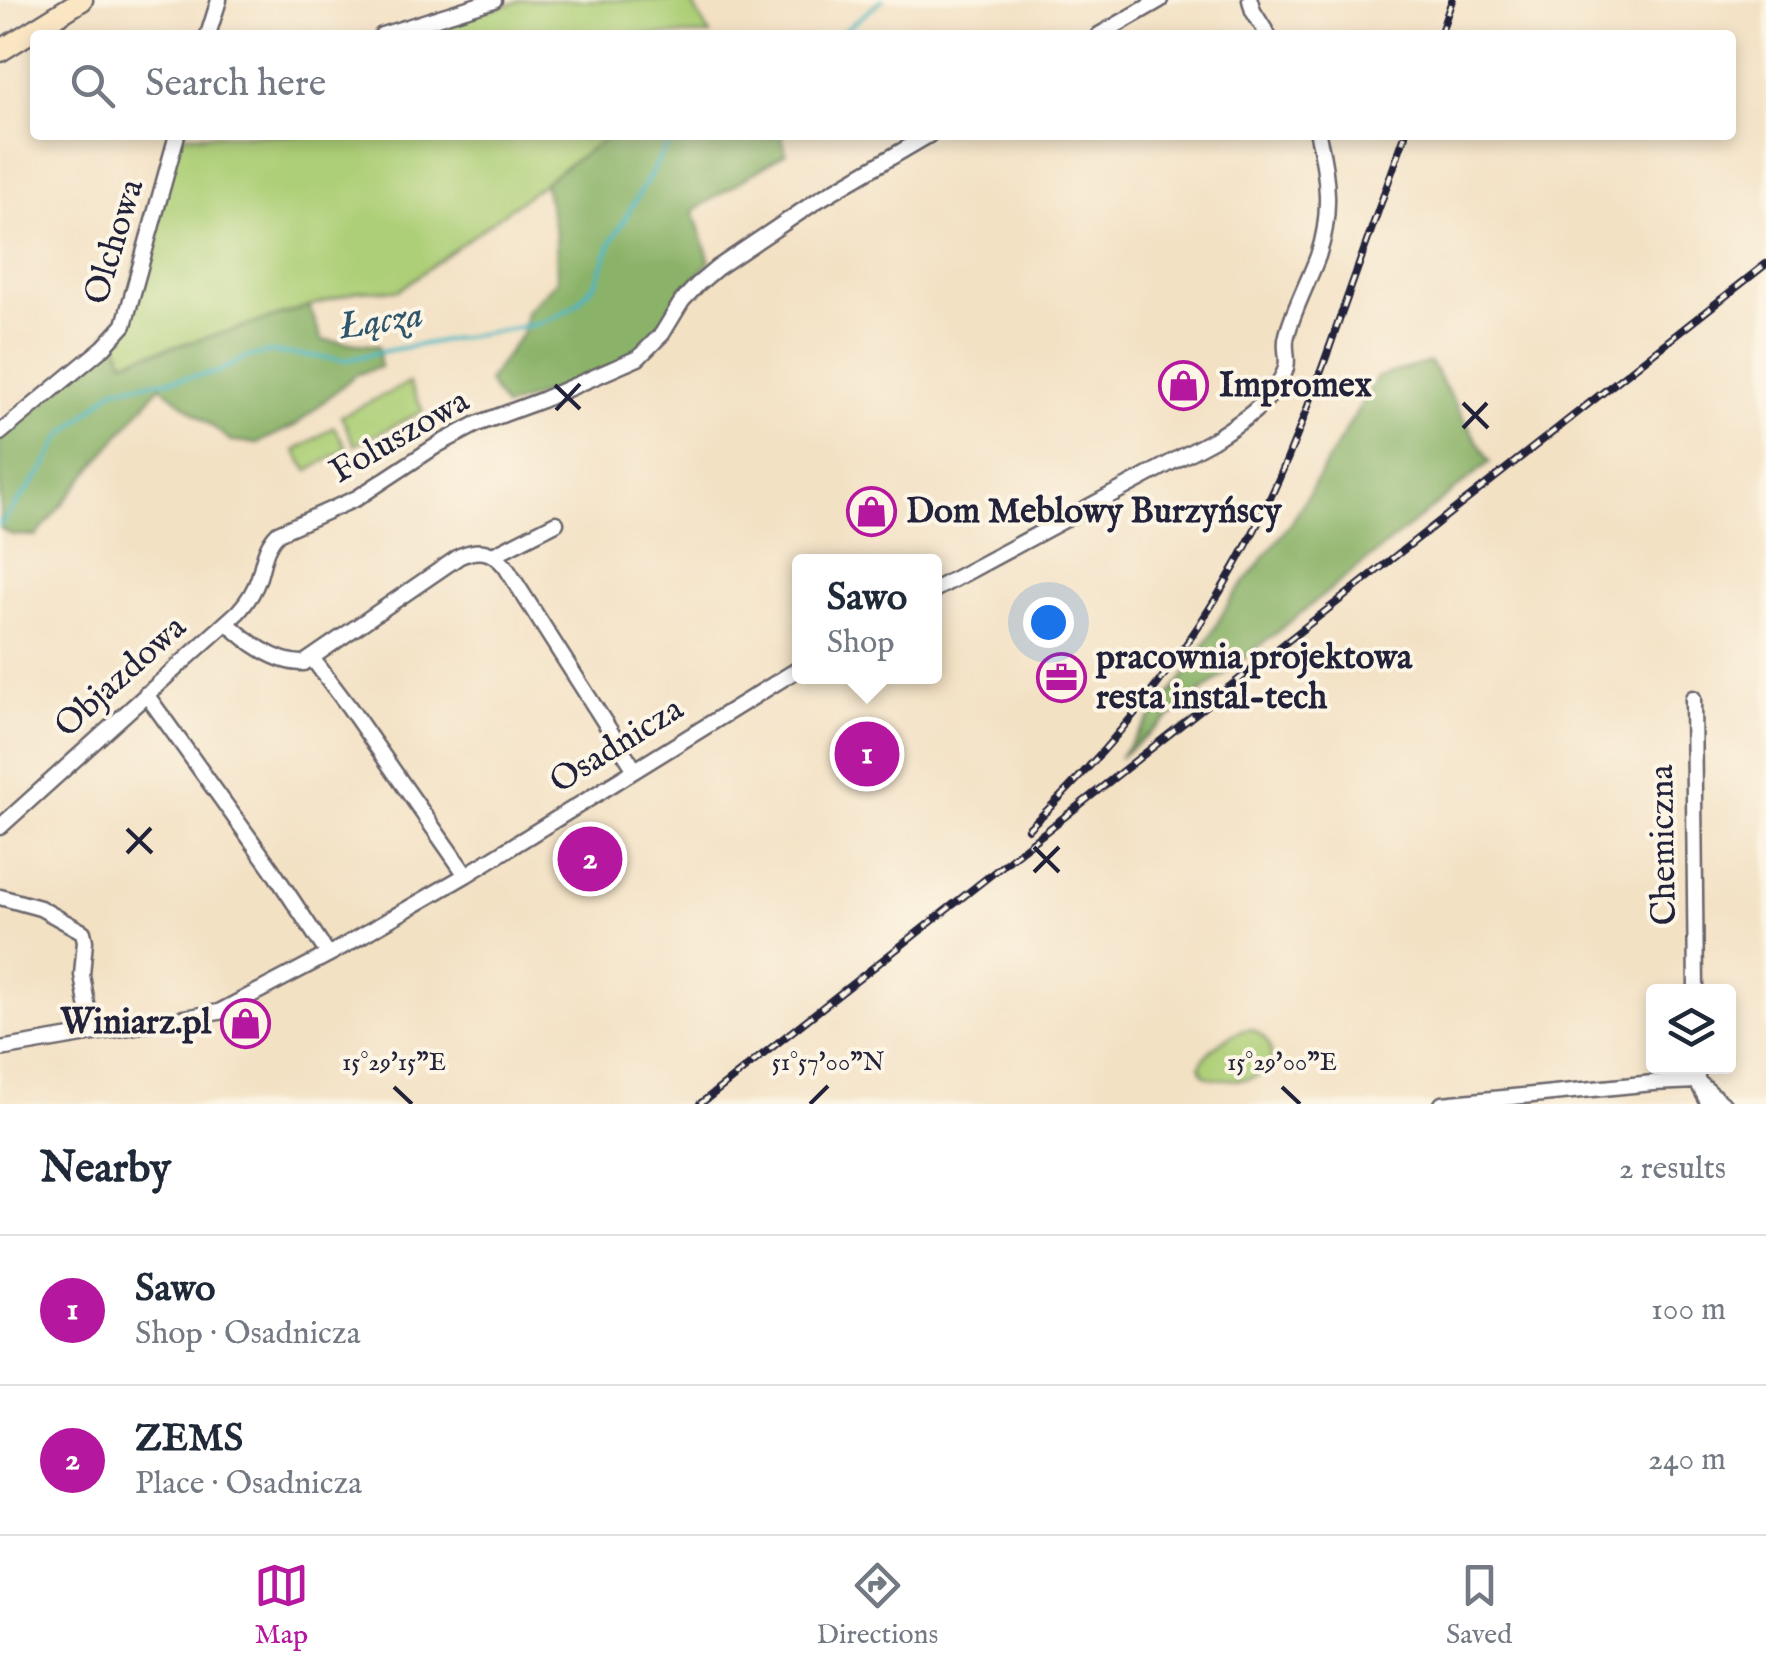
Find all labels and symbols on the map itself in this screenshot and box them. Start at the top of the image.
street label: Olchowa [75,173,156,310]
water label: Łącza [334,292,427,352]
shop icon: Impromex [1158,360,1210,412]
place label: Impromex [1219,364,1372,409]
street label: Foluszowa [322,379,478,495]
shop icon: Dom Meblowy Burzyńscy [845,486,897,538]
place label: Dom Meblowy Burzyńscy [906,490,1282,535]
your location [1023,597,1074,648]
street label: Objazdowa [46,605,197,748]
place label: pracownia projektowa resta instal-tech [1095,636,1413,721]
office icon: pracownia projektowa resta instal-tech [1035,652,1087,704]
street label: Osadnicza [542,687,693,805]
pin: 1 [834,716,900,792]
street label: Chemiczna [1640,763,1688,926]
pin: 2 [558,822,622,896]
shop icon: Winiarz.pl [220,997,272,1049]
place label: Winiarz.pl [59,1001,212,1046]
text: 15°29'15"E [342,1047,446,1079]
text: 51°57'00"N [772,1047,884,1079]
text: 15°29'00"E [1227,1047,1337,1079]

